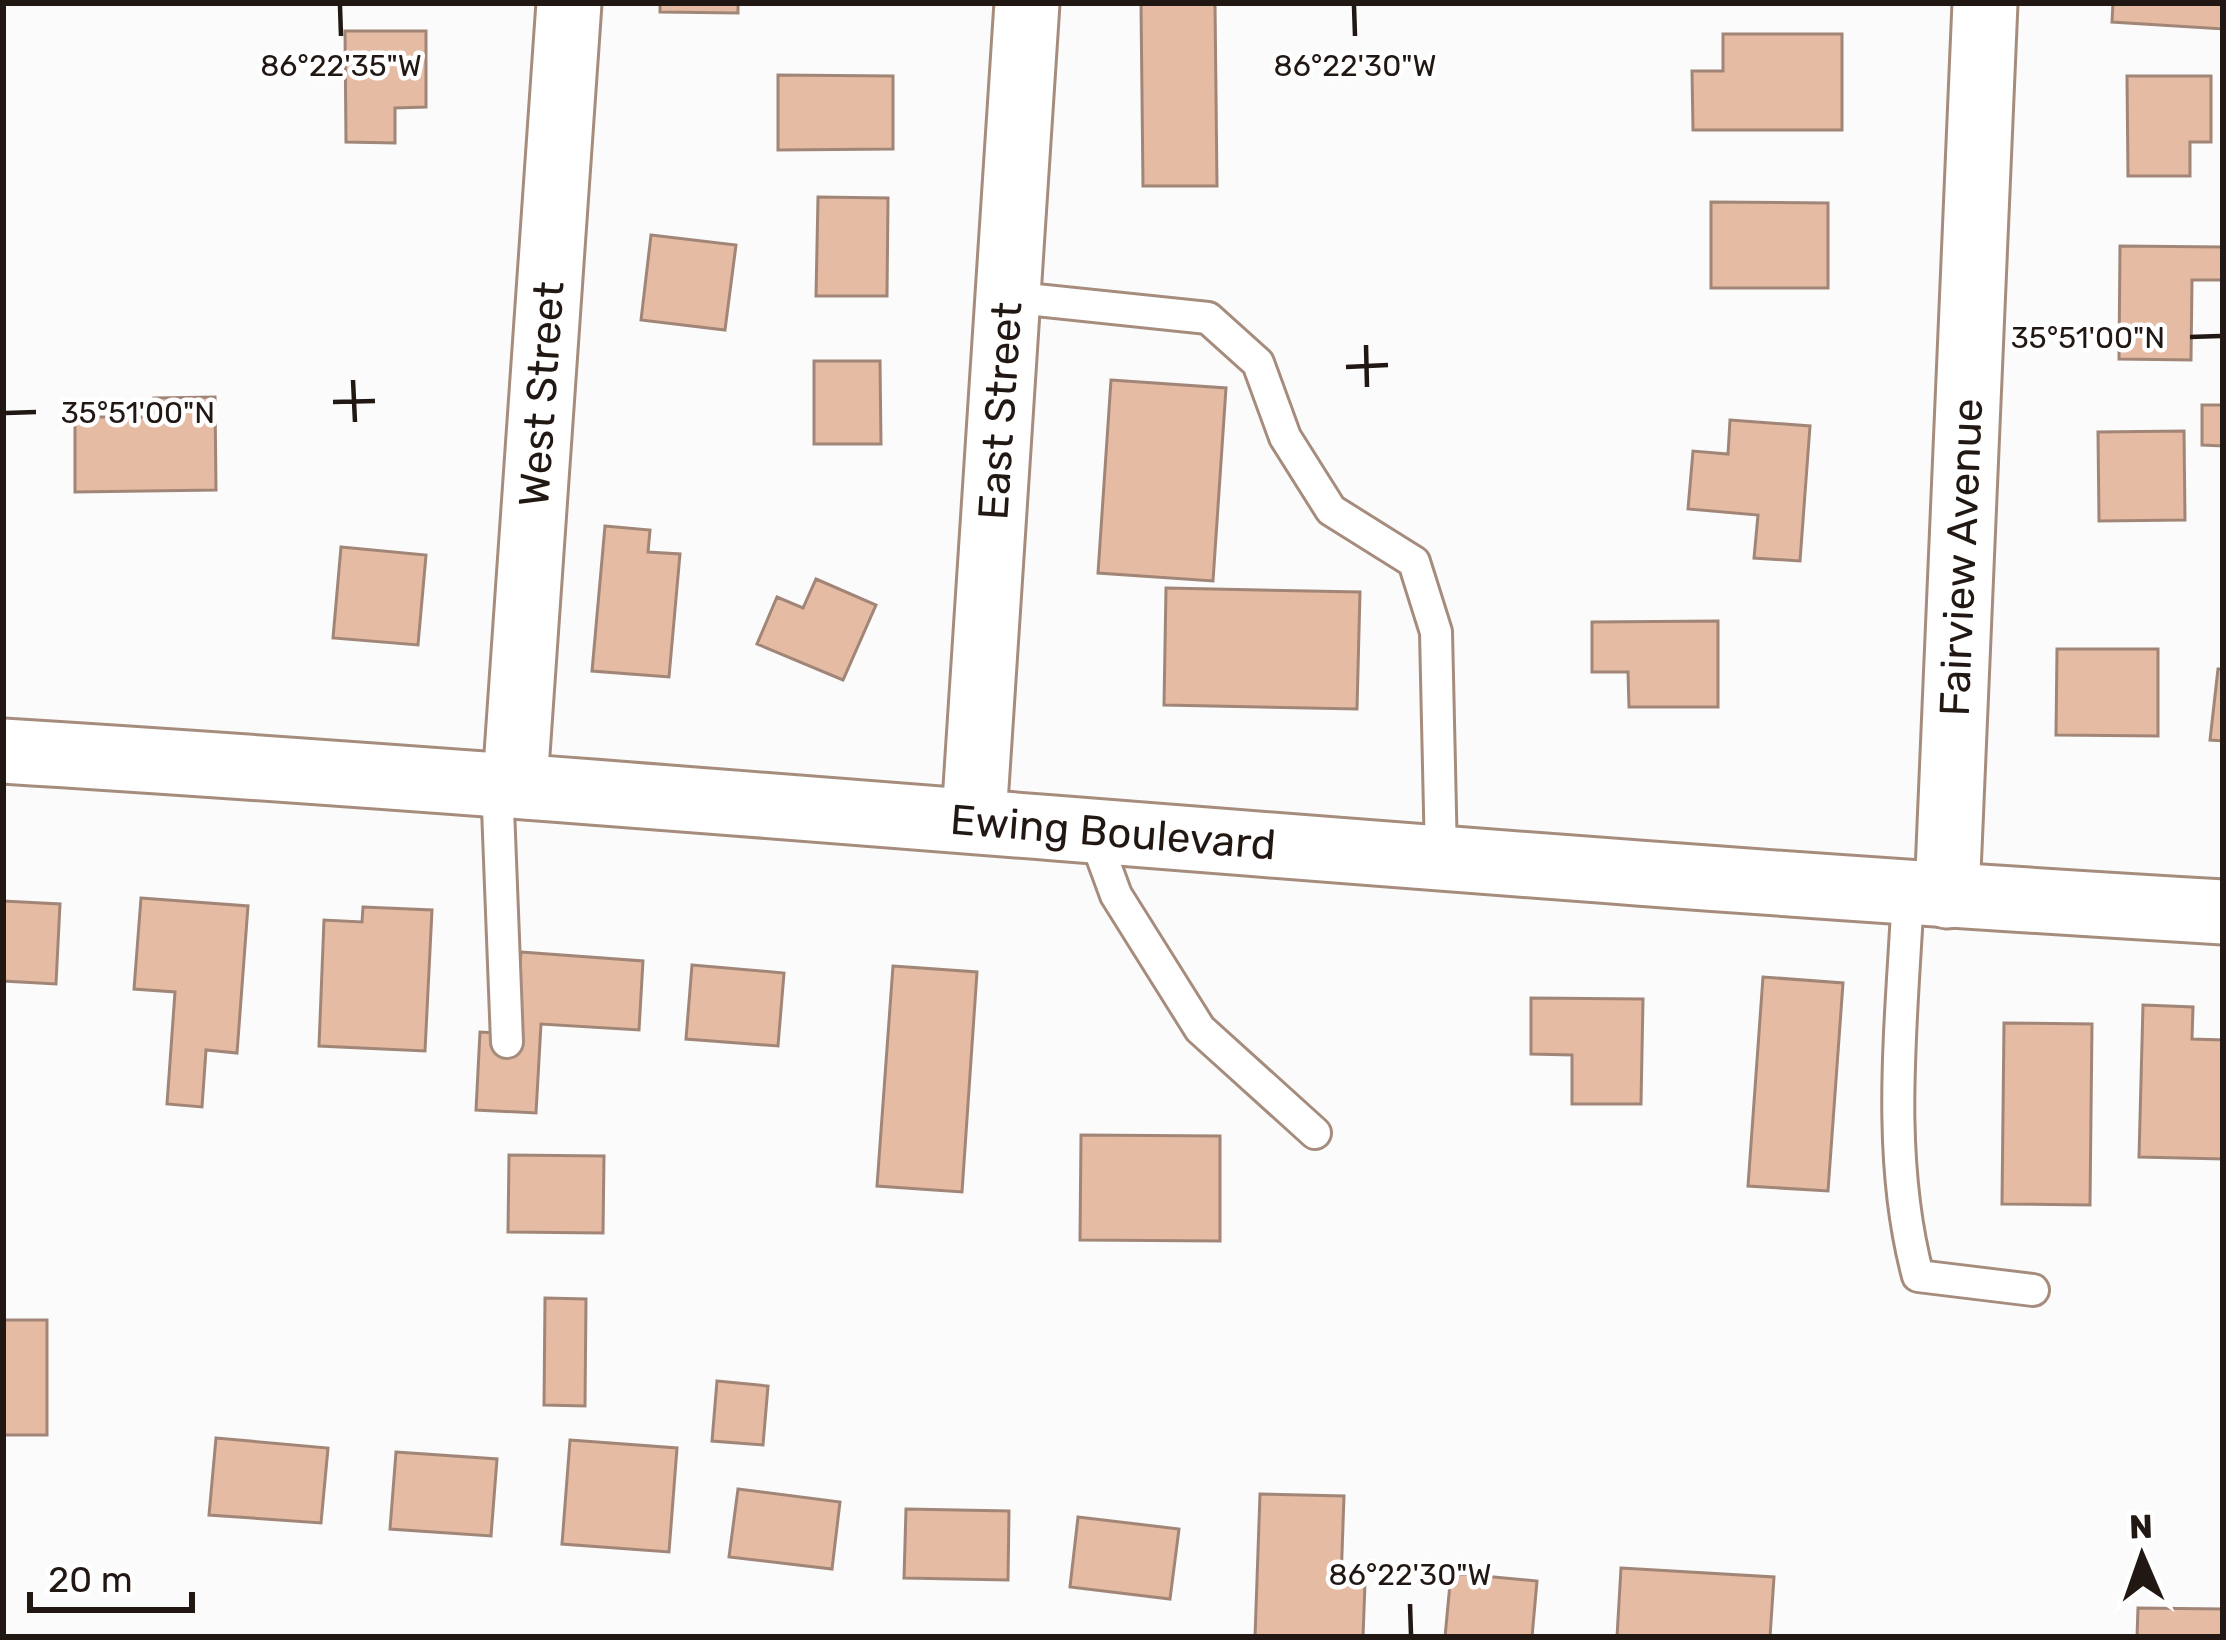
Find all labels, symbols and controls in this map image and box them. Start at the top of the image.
text: 86°22'35"W [260,48,422,84]
text: 86°22'30"W [1274,48,1436,84]
street label: West Street [509,280,575,508]
street label: East Street [968,300,1033,521]
text: 35°51'00"N [2011,320,2165,356]
text: 35°51'00"N [61,395,215,431]
street label: Fairview Avenue [1930,397,1993,717]
street label: Ewing Boulevard [948,795,1278,870]
north arrow [2082,1496,2202,1616]
text: N [2128,1507,2154,1546]
scale bar [30,1538,192,1612]
text: 86°22'30"W [1329,1557,1491,1593]
text: 20 m [48,1558,133,1601]

